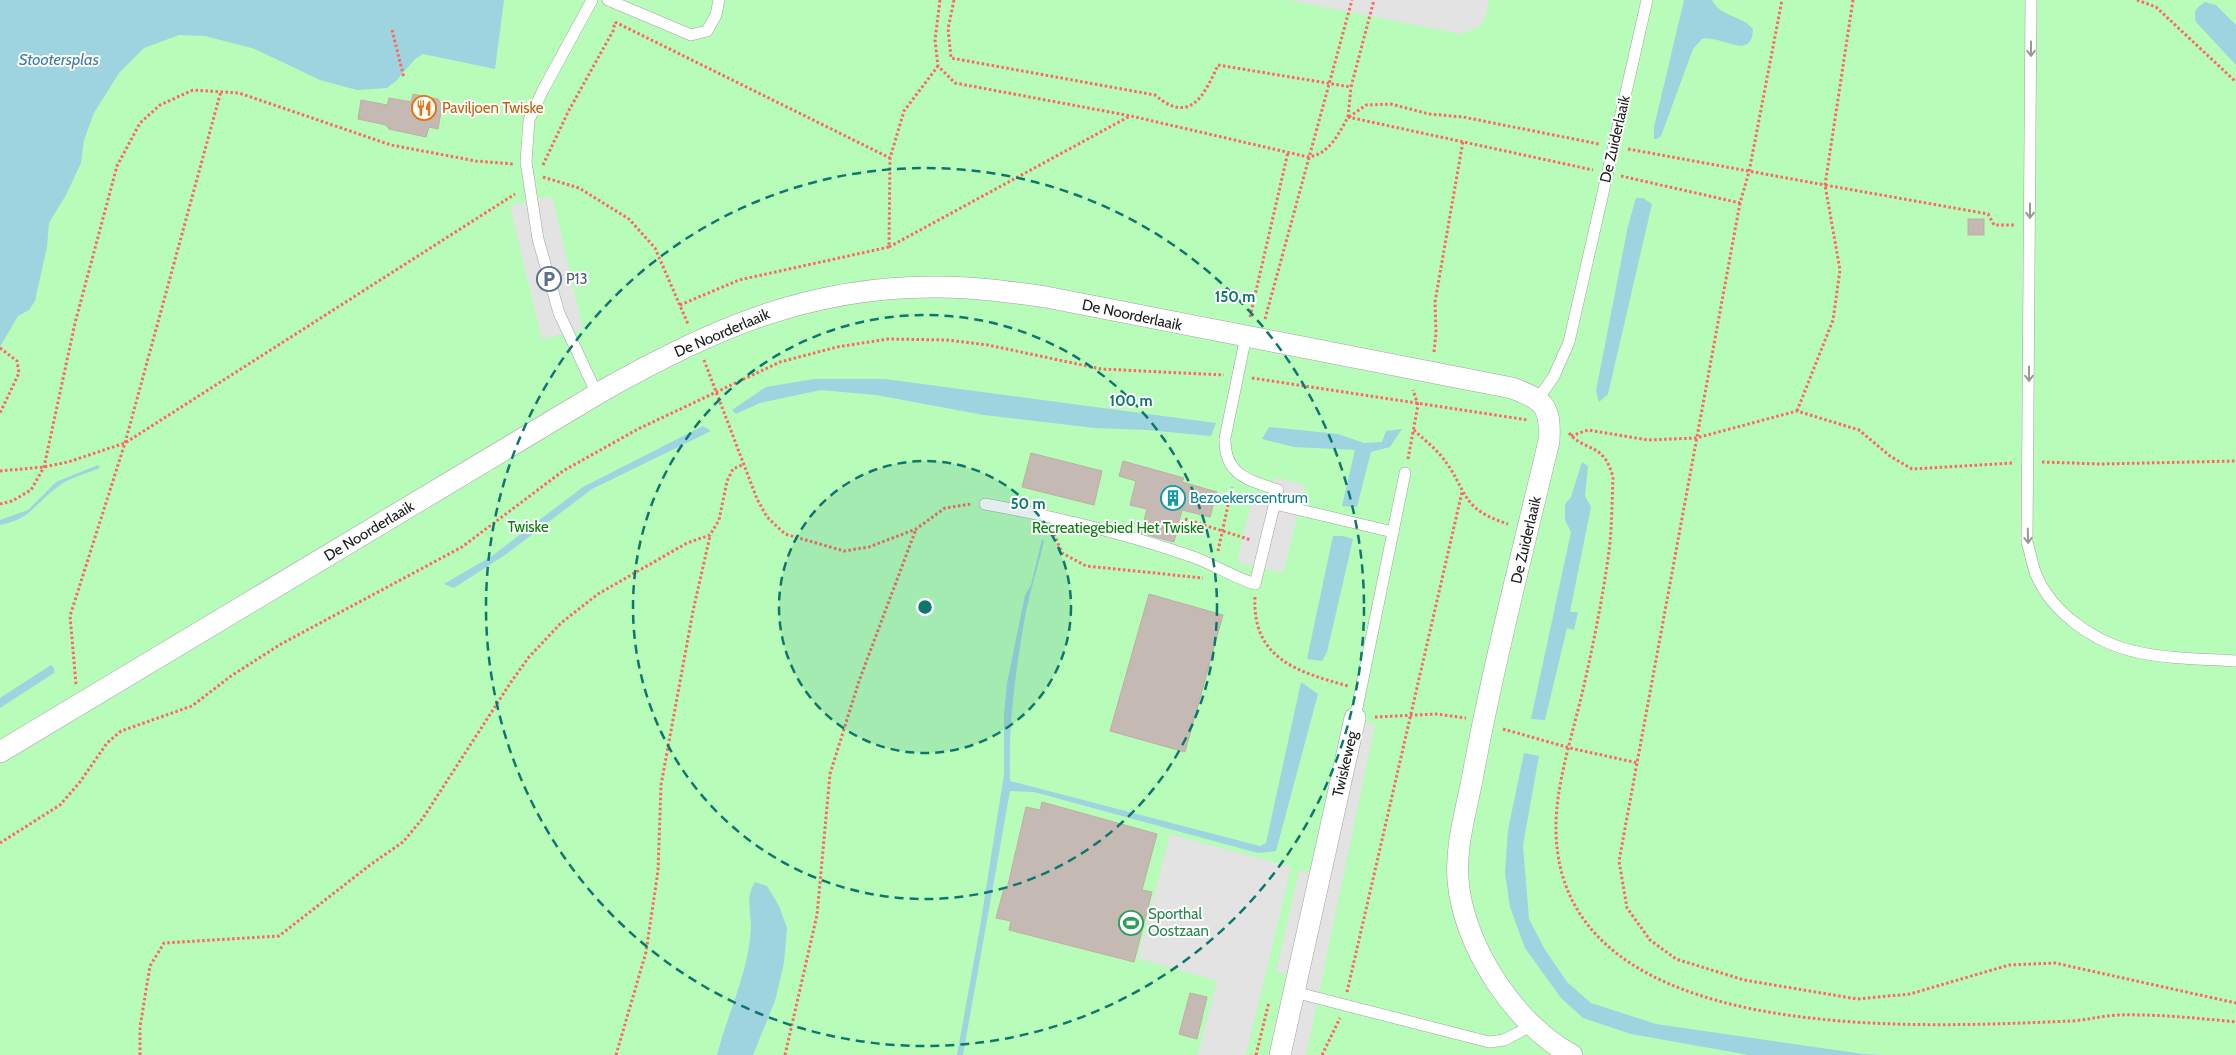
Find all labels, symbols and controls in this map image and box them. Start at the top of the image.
one-way arrow [2026,40,2036,56]
water label: Stootersplas [19,50,99,69]
street label: De Zuiderlaaik [1596,93,1634,185]
restaurant icon: Paviljoen Twiske [411,95,437,121]
place label: Paviljoen Twiske [442,99,544,117]
one-way arrow [2025,202,2035,219]
parking icon: P13 [536,266,562,292]
place label: P13 [566,270,588,288]
text: 150 m [1215,288,1255,306]
street label: De Noorderlaaik [1080,296,1184,334]
street label: De Noorderlaaik [672,305,773,361]
one-way arrow [2024,365,2034,381]
text: 100 m [1109,392,1153,410]
building icon: Bezoekerscentrum [1160,485,1186,511]
place label: Bezoekerscentrum [1190,489,1308,507]
street label: De Zuiderlaaik [1507,494,1545,586]
text: 50 m [1010,495,1046,513]
street label: De Noorderlaaik [321,497,418,565]
park label: Twiske [507,518,549,536]
park label: Recreatiegebied Het Twiske [1032,519,1204,537]
one-way arrow [2023,528,2032,544]
centre of rings [916,598,934,616]
street label: Twiskeweg [1329,729,1361,799]
place label: Sporthal Oostzaan [1148,905,1209,940]
sports icon: Sporthal Oostzaan [1118,910,1144,936]

